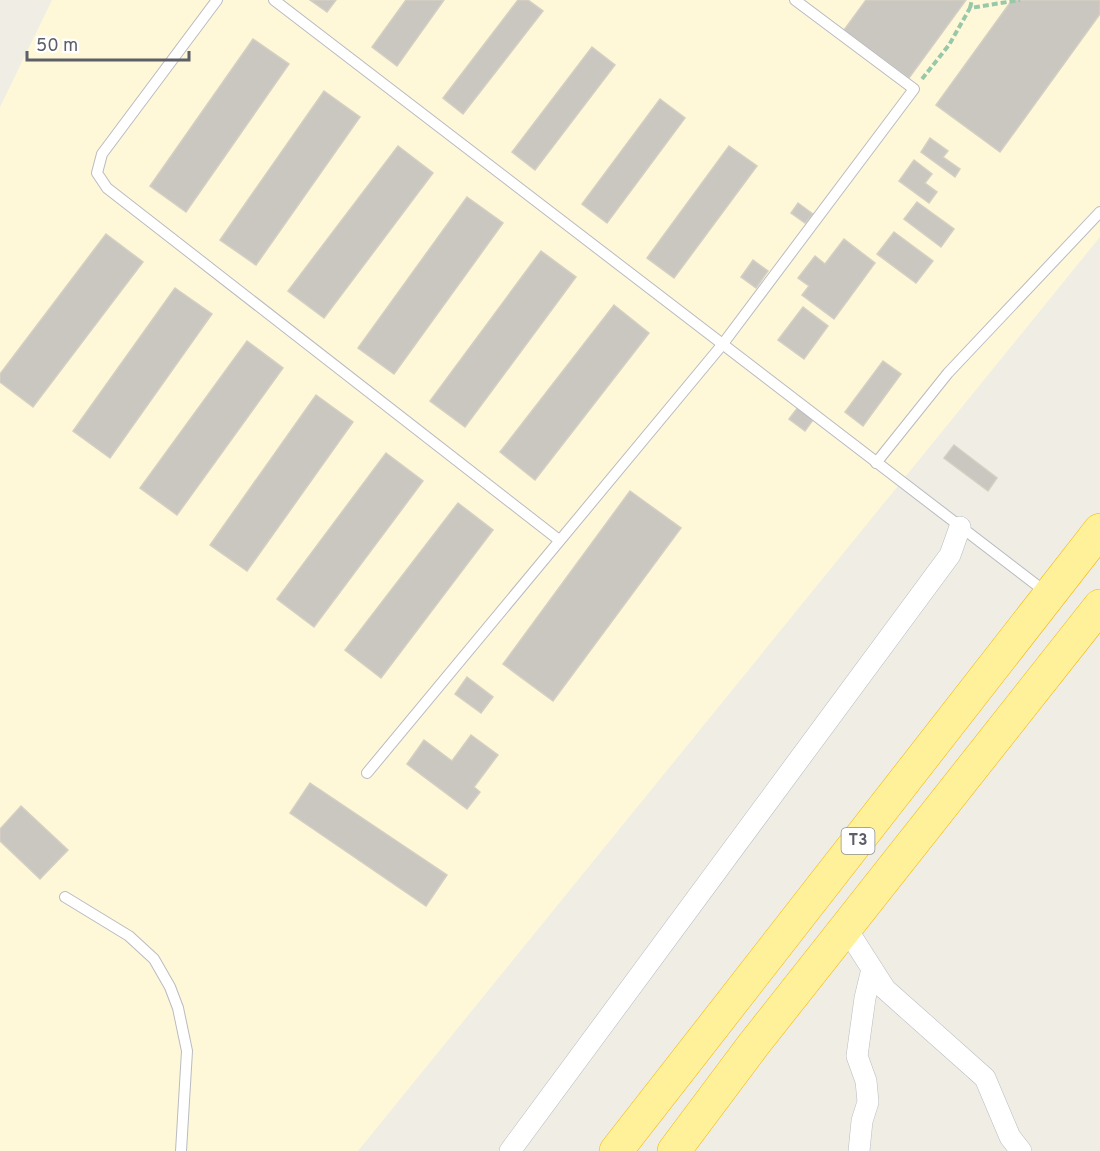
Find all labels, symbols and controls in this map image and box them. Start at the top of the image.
scale bar [27,24,189,62]
text: 50 m [36,35,78,58]
road number: T3 [842,828,874,854]

